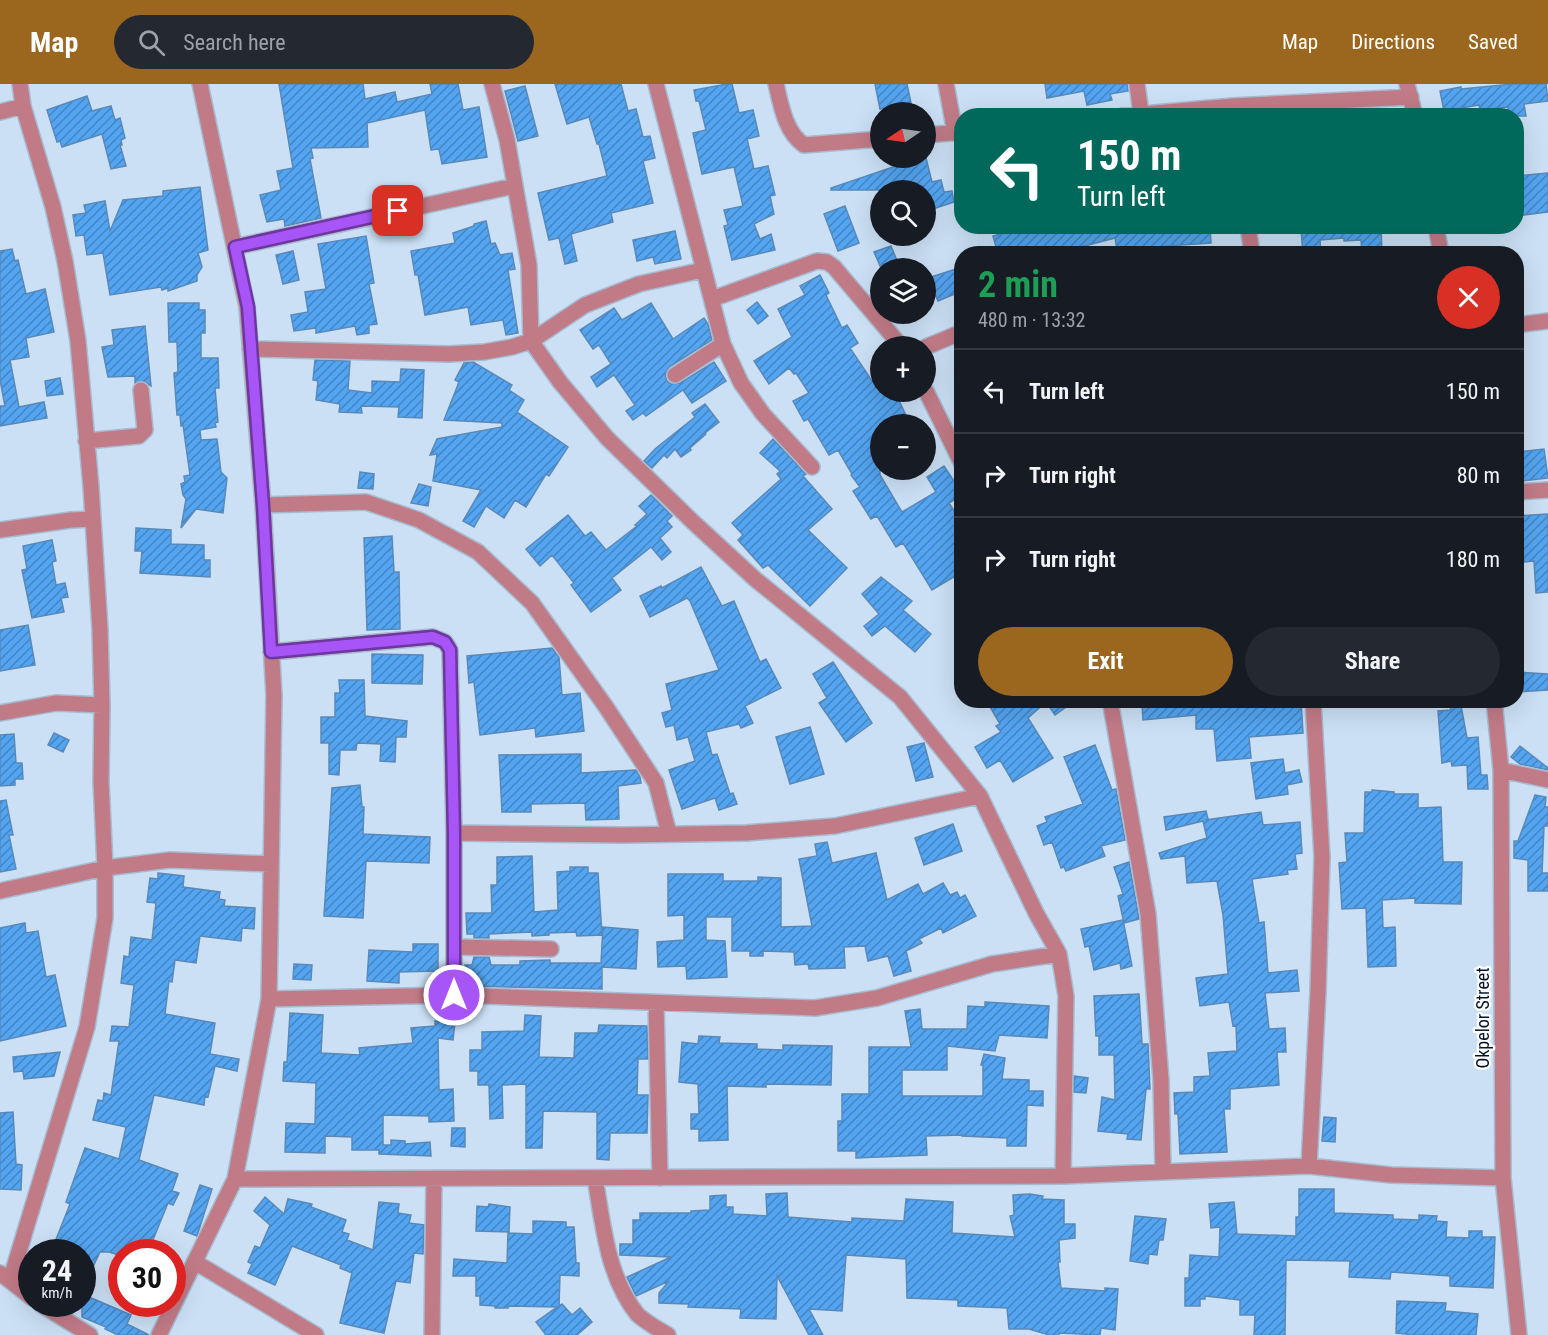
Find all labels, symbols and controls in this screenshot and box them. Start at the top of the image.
search box [114,15,534,69]
text: Map [30,26,78,59]
icon: search [135,26,168,59]
text: Search here [183,30,286,55]
text: Map [1282,30,1318,54]
text: Directions [1351,30,1435,54]
text: Saved [1468,30,1518,54]
north arrow [870,102,936,168]
map controls [870,102,936,480]
text: 150 m [1077,131,1182,180]
icon: left [978,132,1056,210]
button: search [870,180,936,246]
text: Turn left [1077,181,1166,213]
pin [372,185,423,236]
icon: arrive [381,194,414,227]
button: layers [870,258,936,324]
text: 2 min [978,264,1058,306]
button: close [1437,266,1500,329]
text: 480 m · 13:32 [978,308,1085,332]
button: + [870,336,936,402]
icon: left [978,375,1011,408]
text: Turn left [1029,379,1104,404]
text: 150 m [1446,379,1500,404]
button: − [870,414,936,480]
icon: right [978,459,1011,492]
text: Turn right [1029,463,1116,488]
text: 80 m [1457,463,1500,488]
icon: right [978,543,1011,576]
text: Turn right [1029,547,1116,572]
text: 180 m [1446,547,1500,572]
button: Exit [978,627,1233,696]
button: Share [1245,627,1500,696]
position arrow [422,963,486,1027]
street label: Okpelor Street [1472,967,1493,1069]
speed limit sign: 30 [108,1239,186,1317]
text: 24 [42,1253,72,1288]
text: km/h [42,1284,72,1302]

